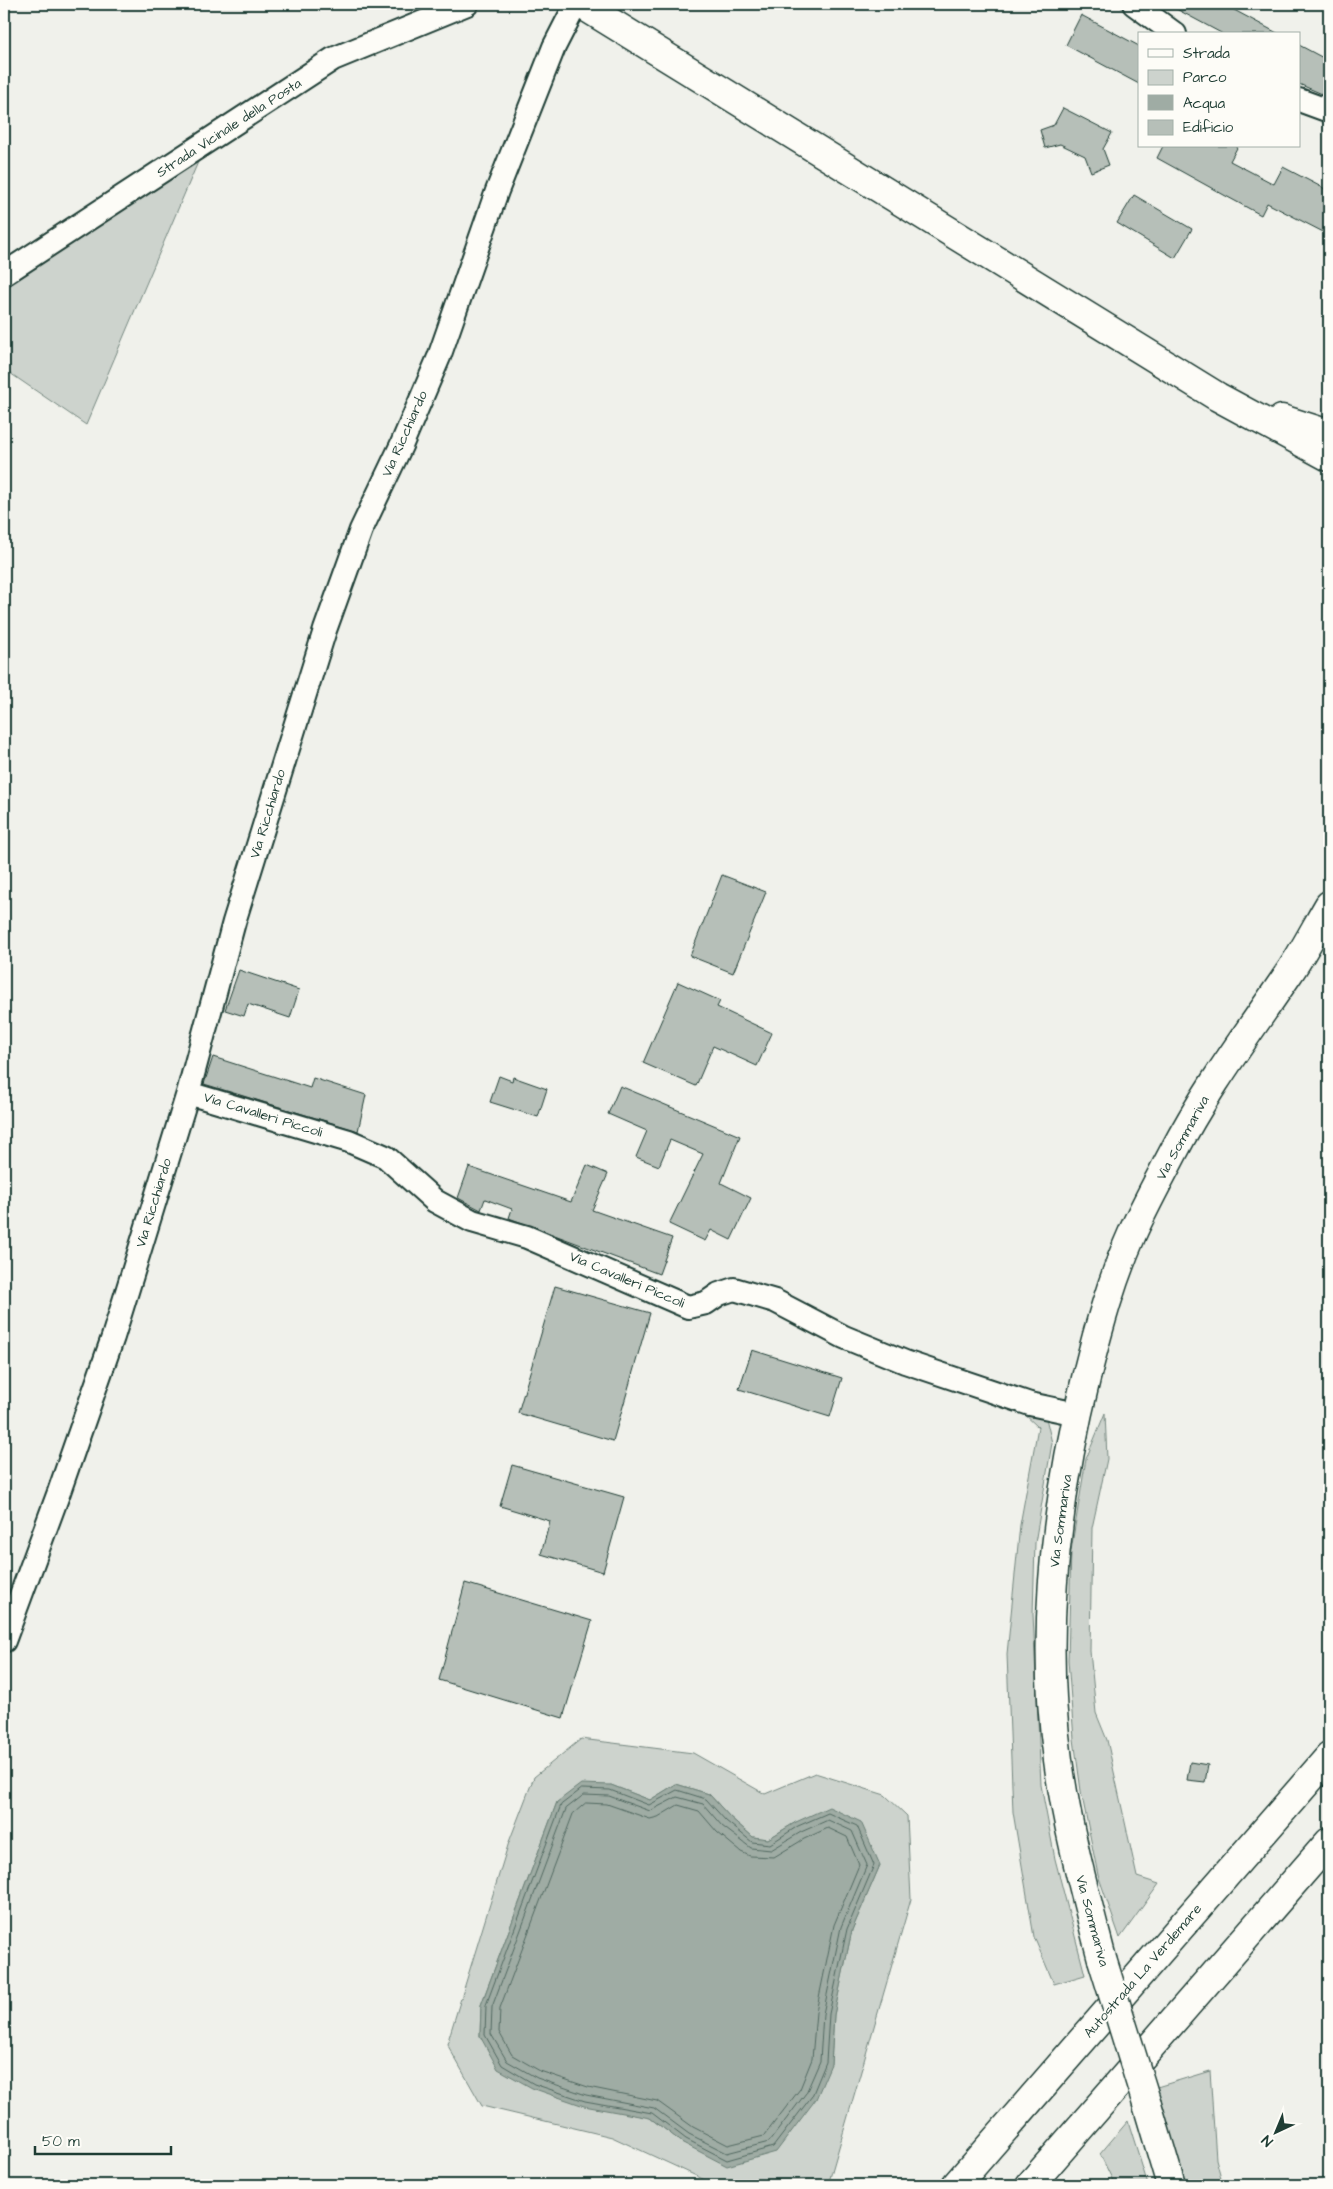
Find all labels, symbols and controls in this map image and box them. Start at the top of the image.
legend [1138,32,1300,148]
text: Strada [1183,43,1230,64]
text: Parco [1183,67,1227,88]
street label: Strada Vicinale della Posta [153,74,305,182]
text: Acqua [1183,93,1225,114]
text: Edificio [1183,117,1234,138]
street label: Via Ricchiardo [377,388,433,480]
street label: Via Ricchiardo [245,767,291,861]
street label: Via Cavalleri Piccoli [201,1087,325,1143]
street label: Via Sommariva [1152,1092,1214,1184]
street label: Via Ricchiardo [131,1156,177,1250]
street label: Via Cavalleri Piccoli [566,1247,688,1313]
street label: Via Sommariva [1045,1473,1077,1569]
street label: Via Sommariva [1070,1873,1114,1969]
street label: Autostrada La Verdemare [1079,1899,1207,2042]
north arrow [1250,2106,1300,2156]
scale bar [35,2124,171,2156]
text: N [1257,2130,1278,2151]
text: 50 m [42,2131,80,2152]

